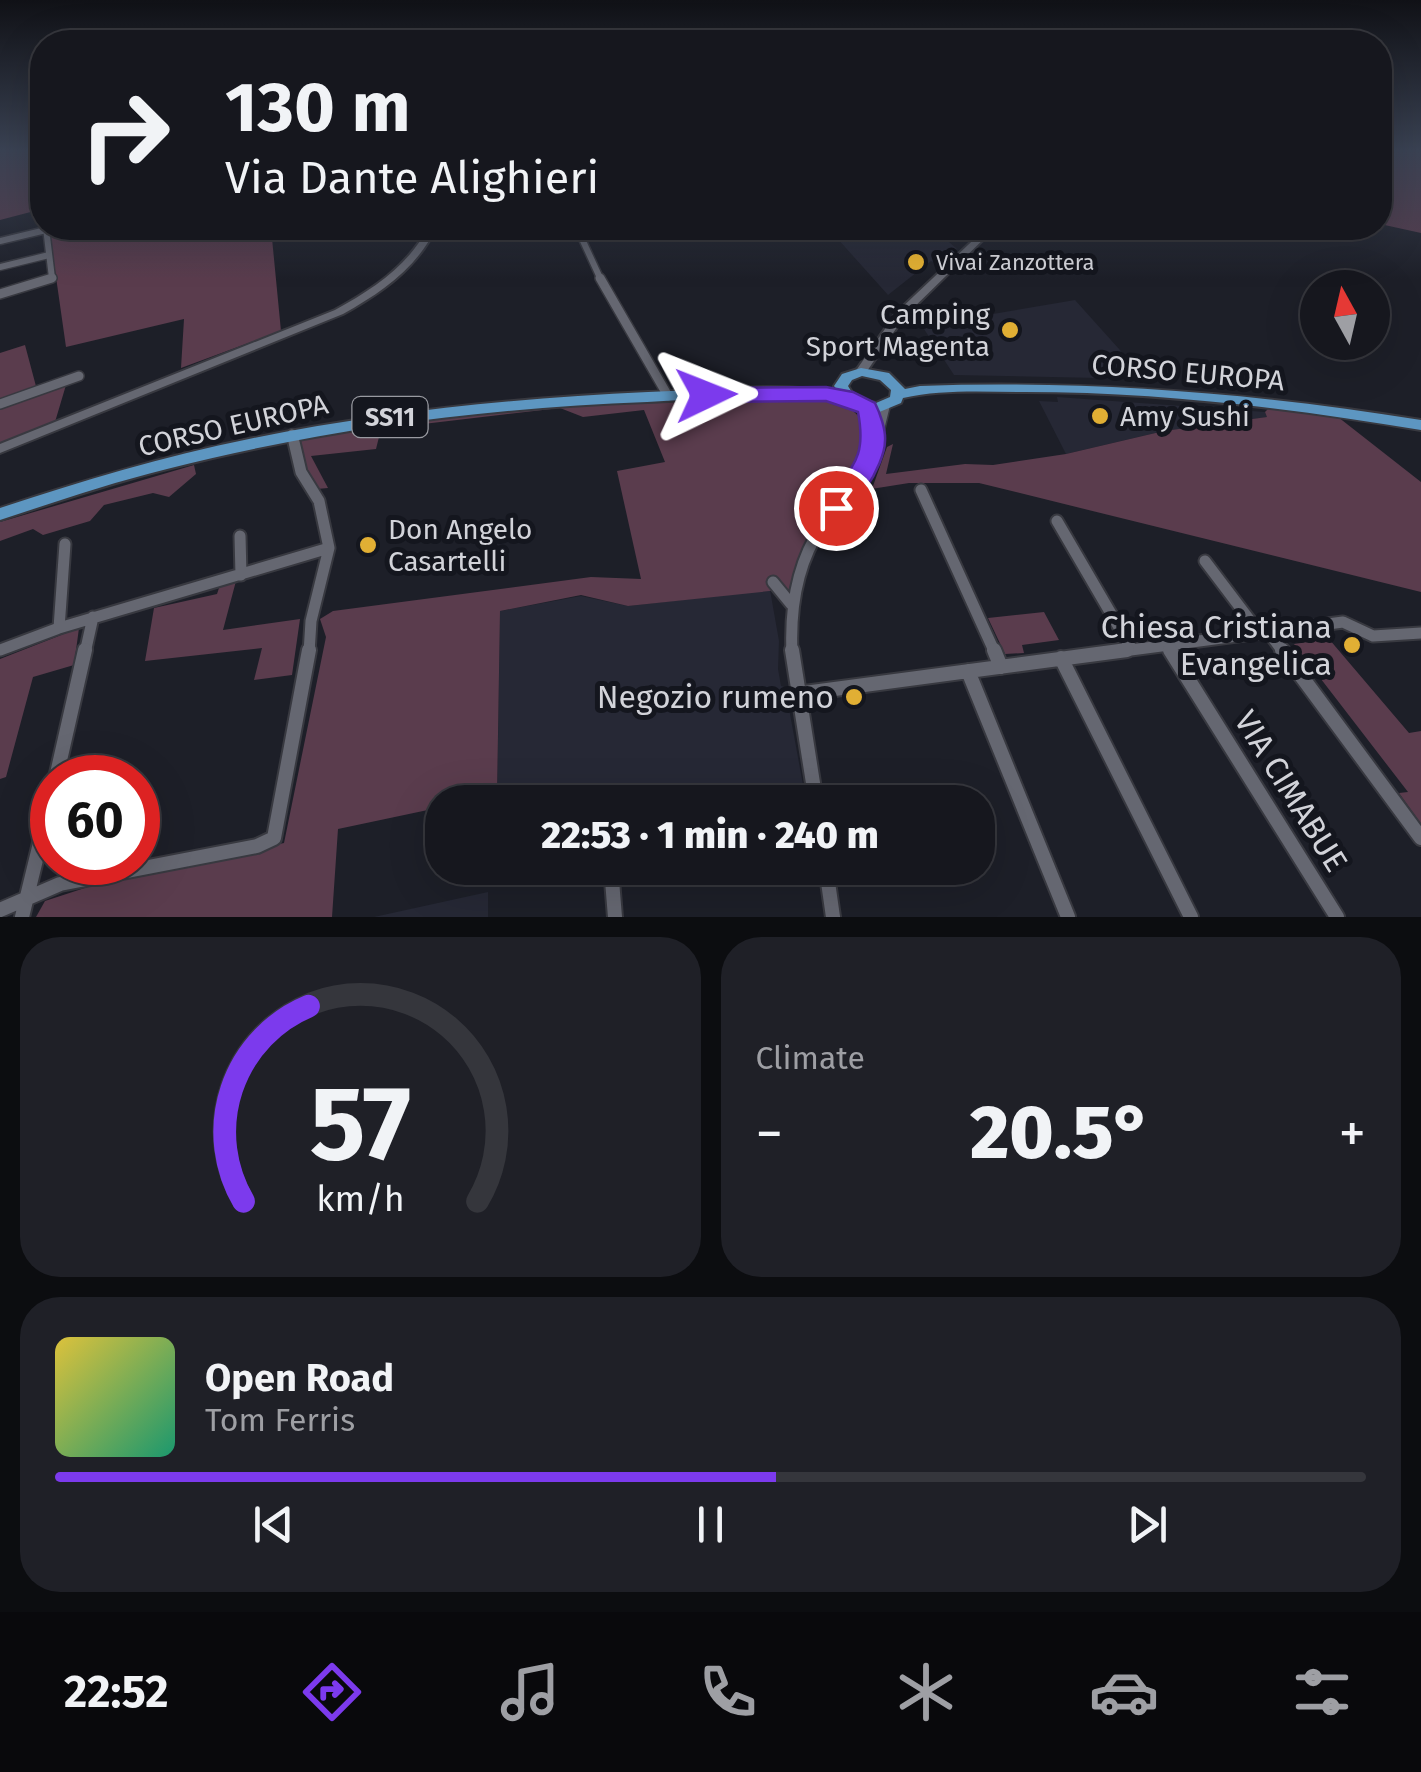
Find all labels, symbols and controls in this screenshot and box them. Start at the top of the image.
text: 130 m [225,66,411,150]
icon: right [60,70,190,200]
text: Via Dante Alighieri [225,151,599,205]
place label: Vivai Zanzottera [936,249,1094,276]
marker: Vivai Zanzottera [905,251,927,273]
north arrow [1300,270,1390,360]
map controls [1300,270,1390,360]
place label: Camping Sport Magenta [806,298,990,363]
marker: Camping Sport Magenta [999,319,1021,341]
position arrow [654,343,758,447]
street label: CORSO EUROPA [1090,348,1286,397]
street label: CORSO EUROPA [135,388,331,463]
road number: SS11 [352,397,428,437]
place label: Amy Sushi [1120,400,1250,433]
marker: Amy Sushi [1089,405,1111,427]
pin [794,466,879,551]
icon: arrive [809,481,864,536]
place label: Don Angelo Casartelli [388,513,532,578]
marker: Don Angelo Casartelli [357,534,379,556]
place label: Chiesa Cristiana Evangelica [1101,608,1332,683]
marker: Chiesa Cristiana Evangelica [1341,634,1363,656]
place label: Negozio rumeno [597,678,834,716]
marker: Negozio rumeno [843,686,865,708]
street label: VIA CIMABUE [1227,704,1355,878]
speed limit sign: 60 [30,755,160,885]
text: 22:53 · 1 min · 240 m [541,812,879,858]
text: Climate [756,1039,865,1077]
text: 57 [309,1062,411,1187]
text: 20.5° [970,1088,1152,1178]
text: − [756,1101,783,1167]
text: + [1339,1101,1366,1167]
text: km/h [316,1178,404,1220]
text: Open Road [205,1355,394,1401]
text: Tom Ferris [205,1401,355,1439]
icon: previous [246,1497,301,1552]
icon: pause [683,1497,738,1552]
icon: next [1120,1497,1175,1552]
icon: directions [297,1657,367,1727]
icon: music [495,1657,565,1727]
icon: phone [693,1657,763,1727]
icon: climate [891,1657,961,1727]
icon: car [1089,1657,1159,1727]
icon: filters [1287,1657,1357,1727]
text: 22:52 [64,1665,168,1719]

